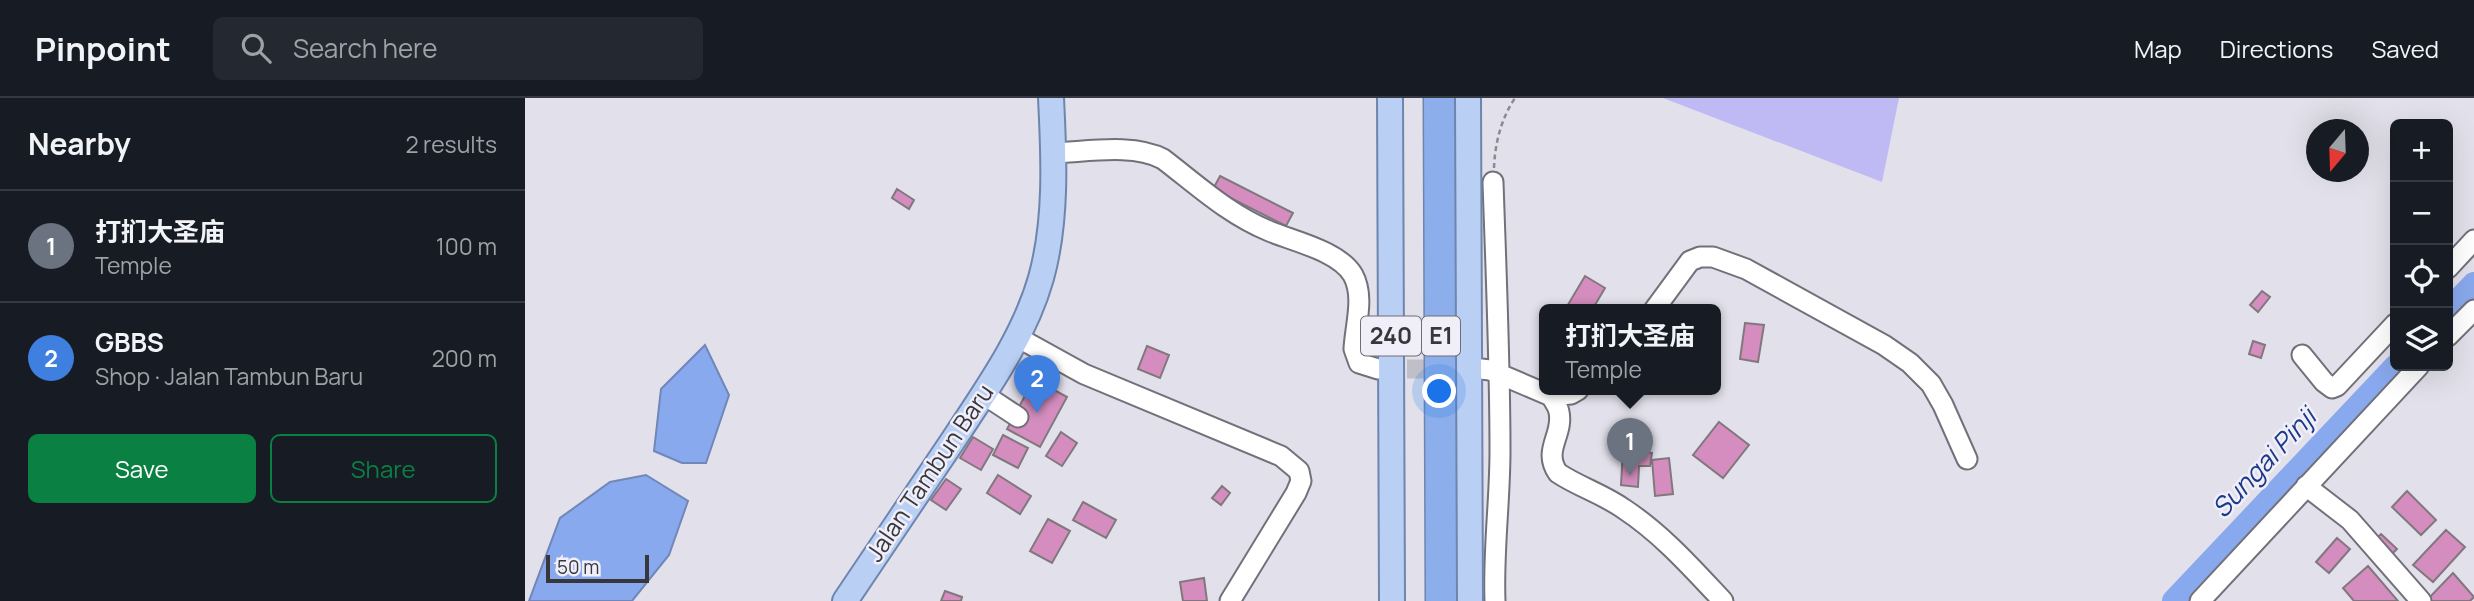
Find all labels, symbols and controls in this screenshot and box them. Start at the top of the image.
search box [213,17,703,80]
text: Pinpoint [35,26,171,71]
icon: search [237,29,275,67]
text: Search here [293,30,437,66]
text: Map [2134,32,2182,65]
text: Directions [2220,32,2333,65]
text: Saved [2371,32,2439,65]
north arrow [2306,119,2369,182]
map controls [2390,119,2453,371]
button: + [2390,119,2453,182]
text: Nearby [28,123,131,164]
text: 2 results [405,128,497,160]
button: − [2390,182,2453,245]
text: 打扪大圣庙 [95,213,225,249]
text: 1 [46,230,56,262]
text: 100 m [436,230,497,262]
button: locate [2390,245,2453,308]
text: Temple [95,249,172,281]
popup [1539,304,1721,395]
button: layers [2390,308,2453,371]
road number: 240 [1361,316,1421,356]
road number: E1 [1422,316,1460,356]
text: 打扪大圣庙 [1565,317,1695,353]
text: GBBS [95,324,164,360]
text: 2 [44,342,58,374]
text: 200 m [432,342,497,374]
text: Temple [1565,353,1642,385]
pin: 2 [1014,355,1060,413]
text: Shop · Jalan Tambun Baru [95,360,363,392]
your location [1422,374,1456,408]
street label: Jalan Tambun Baru [857,377,1000,567]
water label: Sungai Pinji [2203,398,2325,525]
pin: 1 [1607,418,1653,476]
button: Save [28,434,256,503]
button: Share [270,434,497,503]
scale bar [546,552,649,584]
text: 50 m [557,554,599,580]

